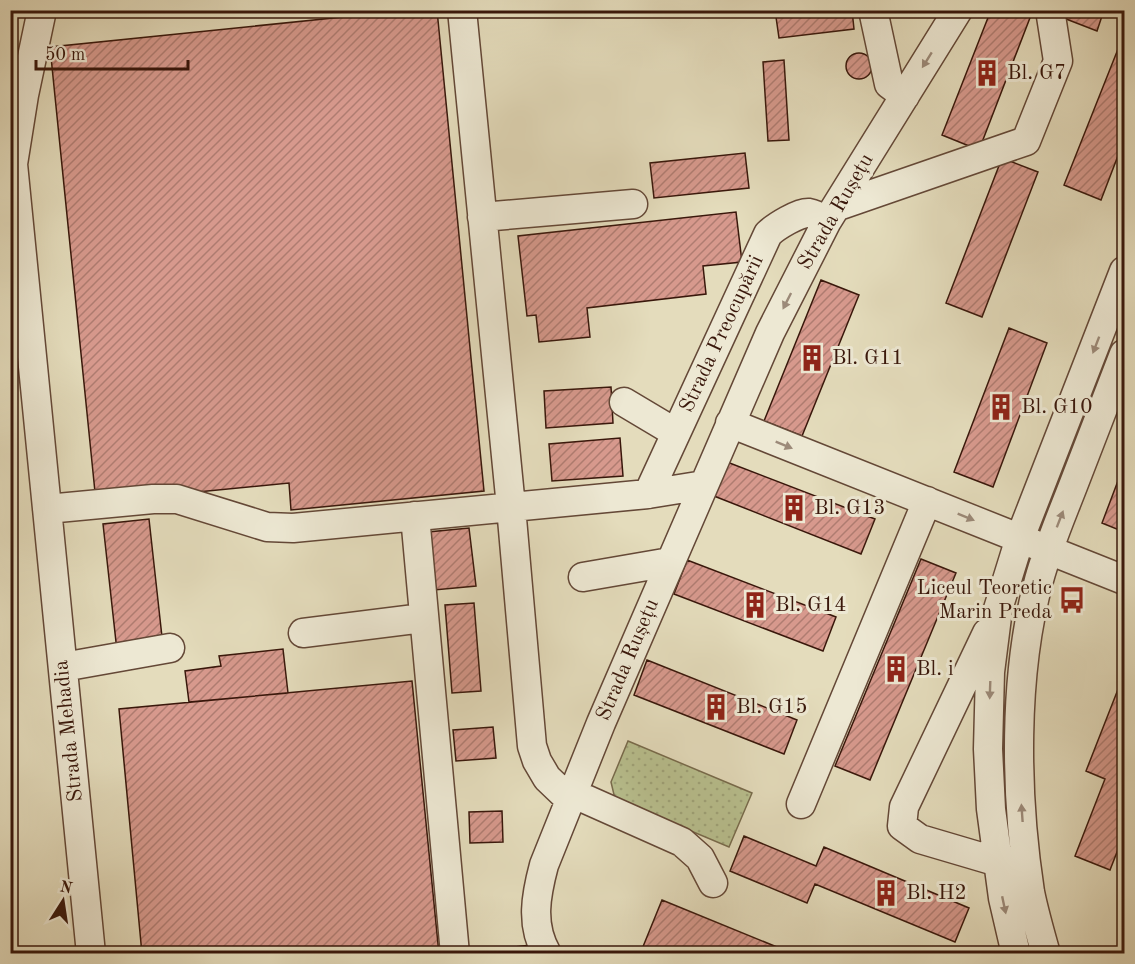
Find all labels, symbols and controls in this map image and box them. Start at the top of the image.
scale bar [36,33,188,71]
text: 50 m [45,46,85,64]
one-way arrow [922,52,933,68]
building icon: Bl. G7 [972,58,1002,88]
place label: Bl. G7 [1007,63,1066,84]
street label: Strada Rușețu [794,150,879,274]
street label: Strada Preocupării [676,252,768,416]
one-way arrow [782,292,791,309]
one-way arrow [1090,336,1100,354]
building icon: Bl. G11 [797,343,827,373]
place label: Bl. G11 [832,348,903,369]
building icon: Bl. G10 [986,392,1016,422]
place label: Bl. G10 [1021,397,1092,418]
one-way arrow [776,440,794,450]
building icon: Bl. G13 [779,493,809,523]
place label: Bl. G13 [814,498,885,519]
one-way arrow [1056,510,1065,528]
one-way arrow [957,512,975,522]
place label: Liceul Teoretic Marin Preda [917,578,1052,623]
bus stop icon: Liceul Teoretic Marin Preda [1057,585,1087,615]
building icon: Bl. G14 [740,590,770,620]
place label: Bl. G14 [775,595,846,616]
street label: Strada Rușețu [593,596,664,724]
building icon: Bl. i [881,654,911,684]
street label: Strada Mehadia [51,659,87,803]
place label: Bl. i [916,659,954,680]
one-way arrow [985,680,995,699]
building icon: Bl. G15 [701,692,731,722]
place label: Bl. G15 [736,697,807,718]
one-way arrow [1017,804,1027,823]
north arrow [33,871,93,931]
building icon: Bl. H2 [871,878,901,908]
text: N [58,879,74,898]
place label: Bl. H2 [906,883,967,904]
one-way arrow [1000,896,1009,915]

